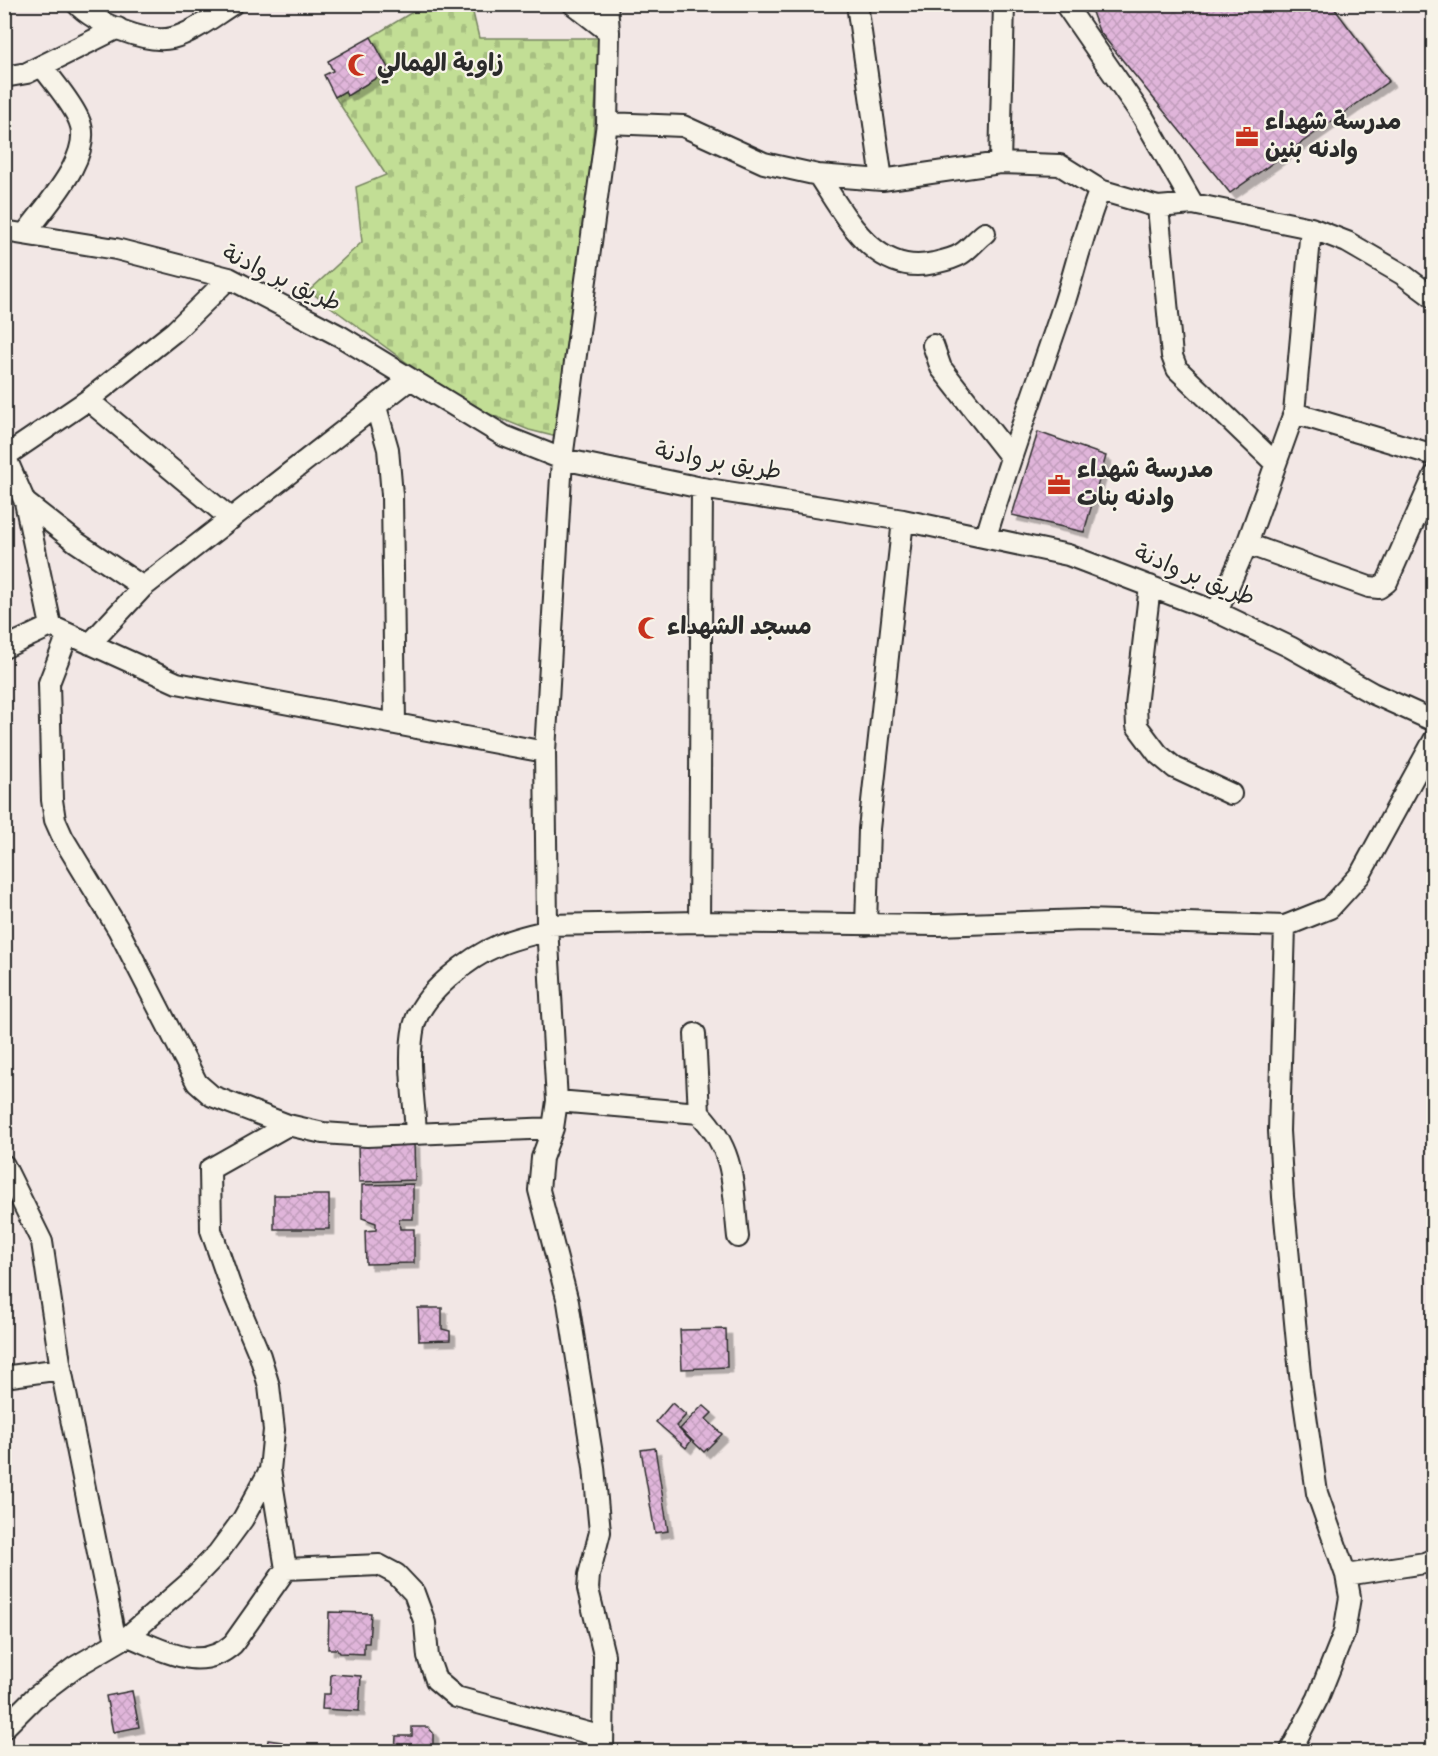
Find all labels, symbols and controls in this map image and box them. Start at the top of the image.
place label: زاوية الهمالي [377,48,503,84]
mosque icon: زاوية الهمالي [346,52,372,78]
place label: مدرسة شهداء وادنه بنين [1265,106,1401,169]
office icon: مدرسة شهداء وادنه بنين [1234,124,1260,150]
street label: طريق بر وادنة [216,237,346,323]
street label: طريق بر وادنة [652,435,784,491]
place label: مدرسة شهداء وادنه بنات [1077,454,1213,517]
office icon: مدرسة شهداء وادنه بنات [1046,472,1072,498]
street label: طريق بر وادنة [1128,537,1260,617]
place label: مسجد الشهداء [667,611,812,646]
mosque icon: مسجد الشهداء [636,615,662,641]

